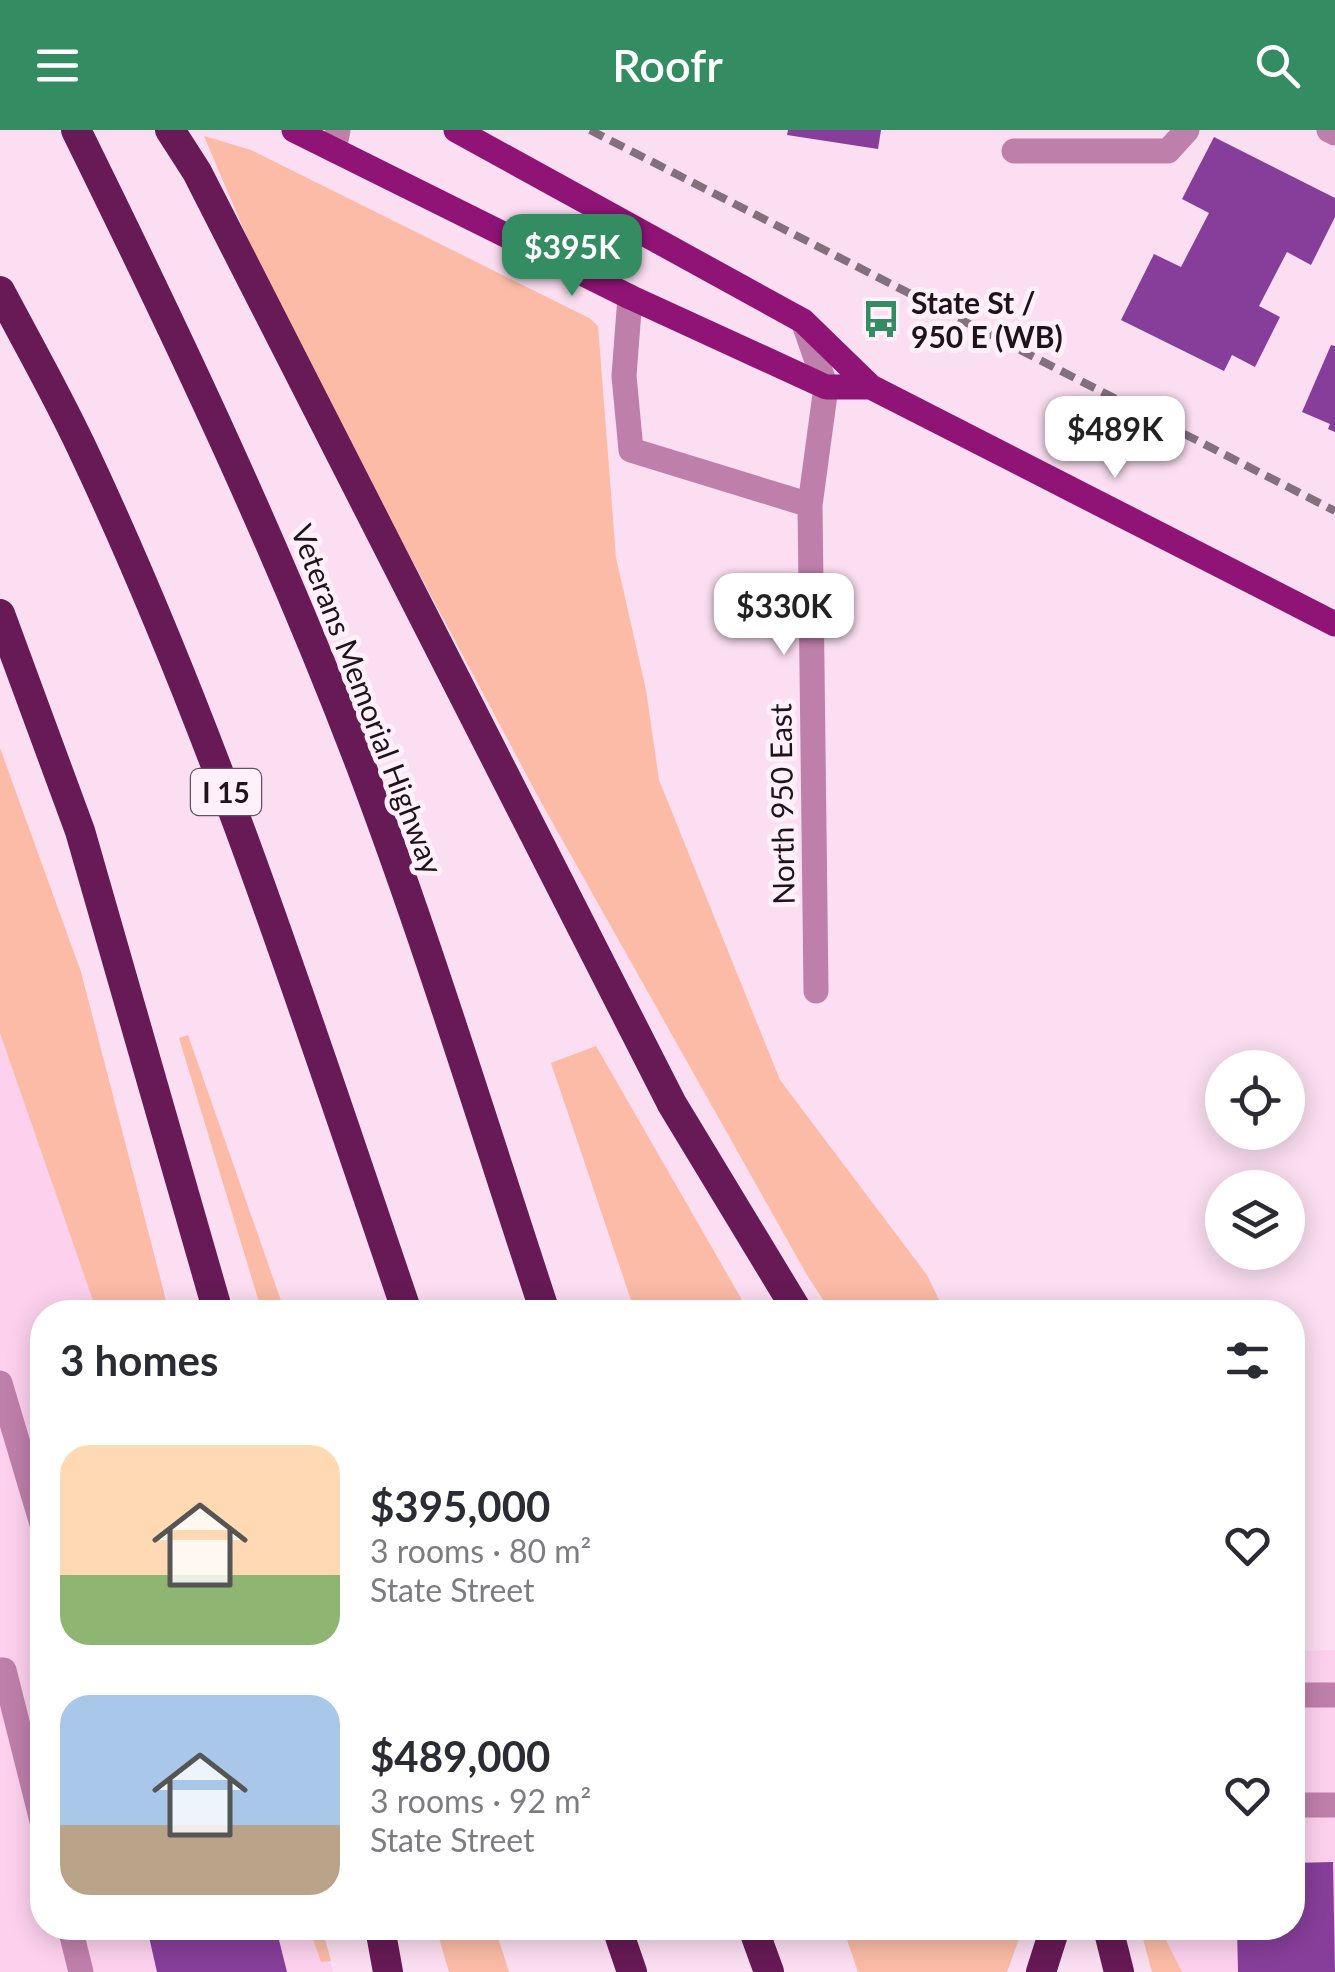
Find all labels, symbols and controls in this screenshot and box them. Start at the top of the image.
icon: menu [30,38,85,93]
text: Roofr [612,38,723,92]
icon: search [1250,38,1305,93]
pin: $395K [502,214,642,299]
text: $395K [524,227,620,266]
place label: State St / 950 E (WB) [911,284,1063,354]
bus stop icon: State St / 950 E (WB) [860,298,902,340]
pin: $489K [1045,396,1185,481]
text: $489K [1067,409,1163,448]
street label: Veterans Memorial Highway [285,519,452,879]
pin: $330K [714,573,854,658]
text: $330K [736,586,832,625]
street label: North 950 East [761,703,801,905]
road number: I 15 [191,769,261,815]
map controls [1205,1050,1305,1270]
button: locate [1205,1050,1305,1150]
button: layers [1205,1170,1305,1270]
icon: filters [1220,1333,1275,1388]
text: 3 homes [60,1335,218,1385]
text: $395,000 [370,1481,550,1531]
icon: home [140,1485,260,1605]
icon: heart [1220,1518,1275,1573]
text: 3 rooms · 80 m² [370,1531,591,1570]
text: State Street [370,1570,535,1609]
text: $489,000 [370,1731,550,1781]
icon: home [140,1735,260,1855]
icon: heart [1220,1768,1275,1823]
text: 3 rooms · 92 m² [370,1781,591,1820]
text: State Street [370,1820,535,1859]

